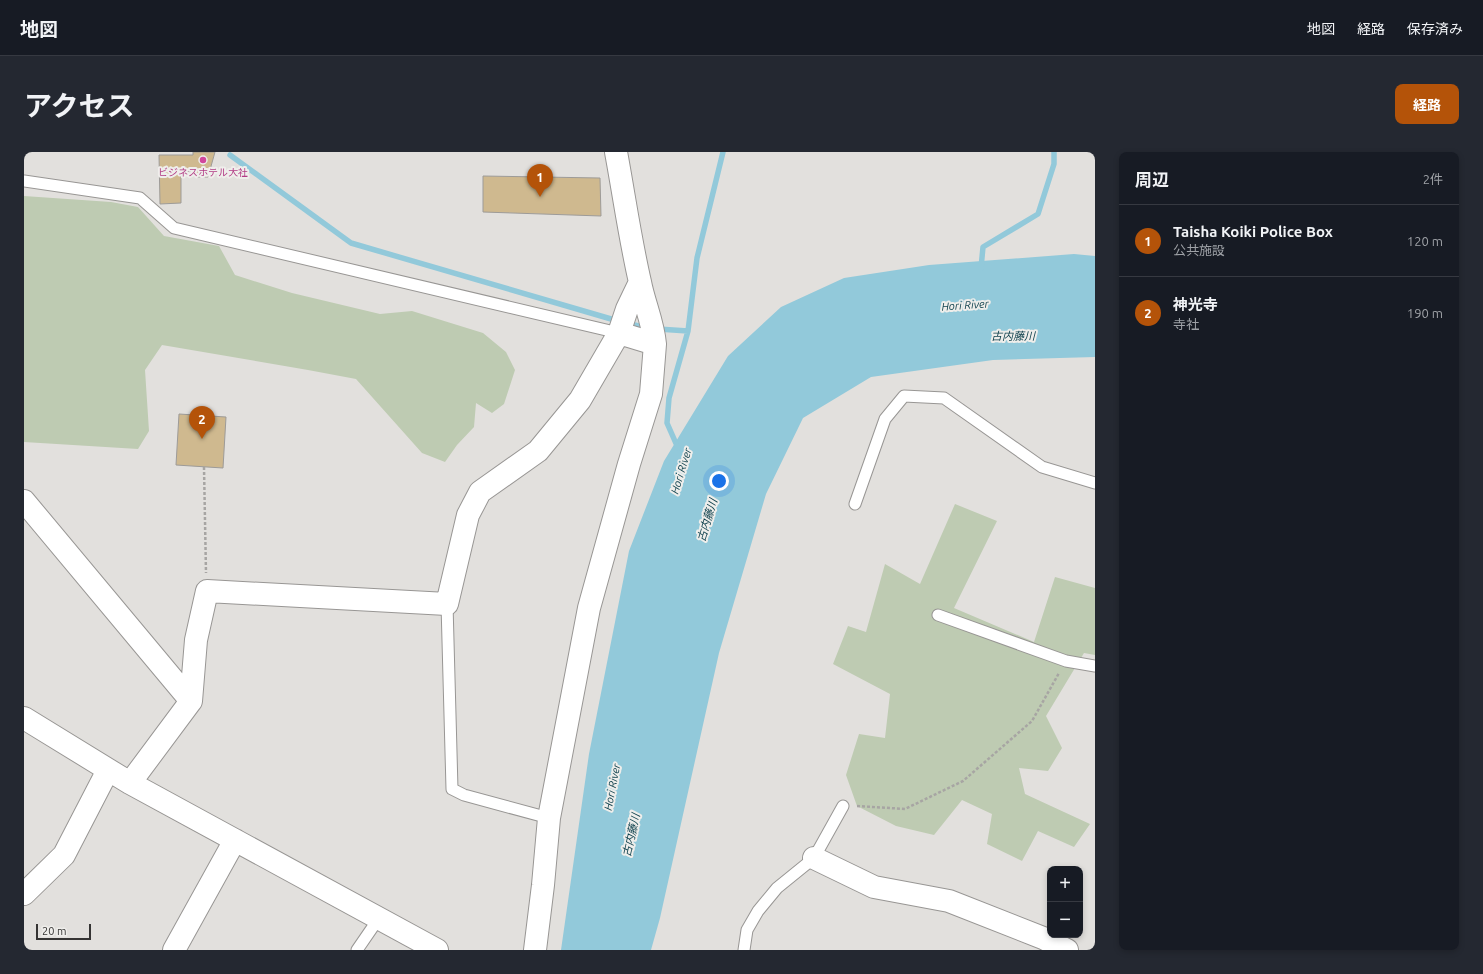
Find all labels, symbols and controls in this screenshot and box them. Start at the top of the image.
text: 地図 [20,18,58,40]
text: 地図 [1307,21,1335,37]
text: 経路 [1357,21,1385,37]
text: 保存済み [1407,21,1463,37]
button: 経路 [1395,84,1459,124]
text: アクセス [24,90,135,121]
marker: ビジネスホテル大社 [198,155,208,165]
pin: 1 [527,164,553,197]
place label: ビジネスホテル大社 [158,167,248,178]
text: 周辺 [1135,170,1169,189]
text: 2件 [1423,172,1443,186]
text: Taisha Koiki Police Box [1173,223,1333,240]
text: 1 [1144,234,1152,248]
text: 120 m [1407,234,1443,248]
text: 公共施設 [1173,243,1225,257]
text: 神光寺 [1173,296,1218,313]
water label: Hori River [941,297,990,313]
text: 2 [1144,306,1152,320]
text: 190 m [1407,306,1443,320]
text: 寺社 [1173,317,1199,331]
water label: 古内藤川 [991,330,1036,342]
pin: 2 [189,406,215,439]
water label: Hori River [668,446,694,495]
your location [709,471,729,491]
water label: 古内藤川 [695,496,719,543]
water label: Hori River [602,762,623,811]
water label: 古内藤川 [620,811,642,858]
map controls [1047,866,1083,938]
button: + [1047,866,1083,902]
button: − [1047,902,1083,938]
scale bar [36,922,91,941]
text: 20 m [42,925,66,937]

